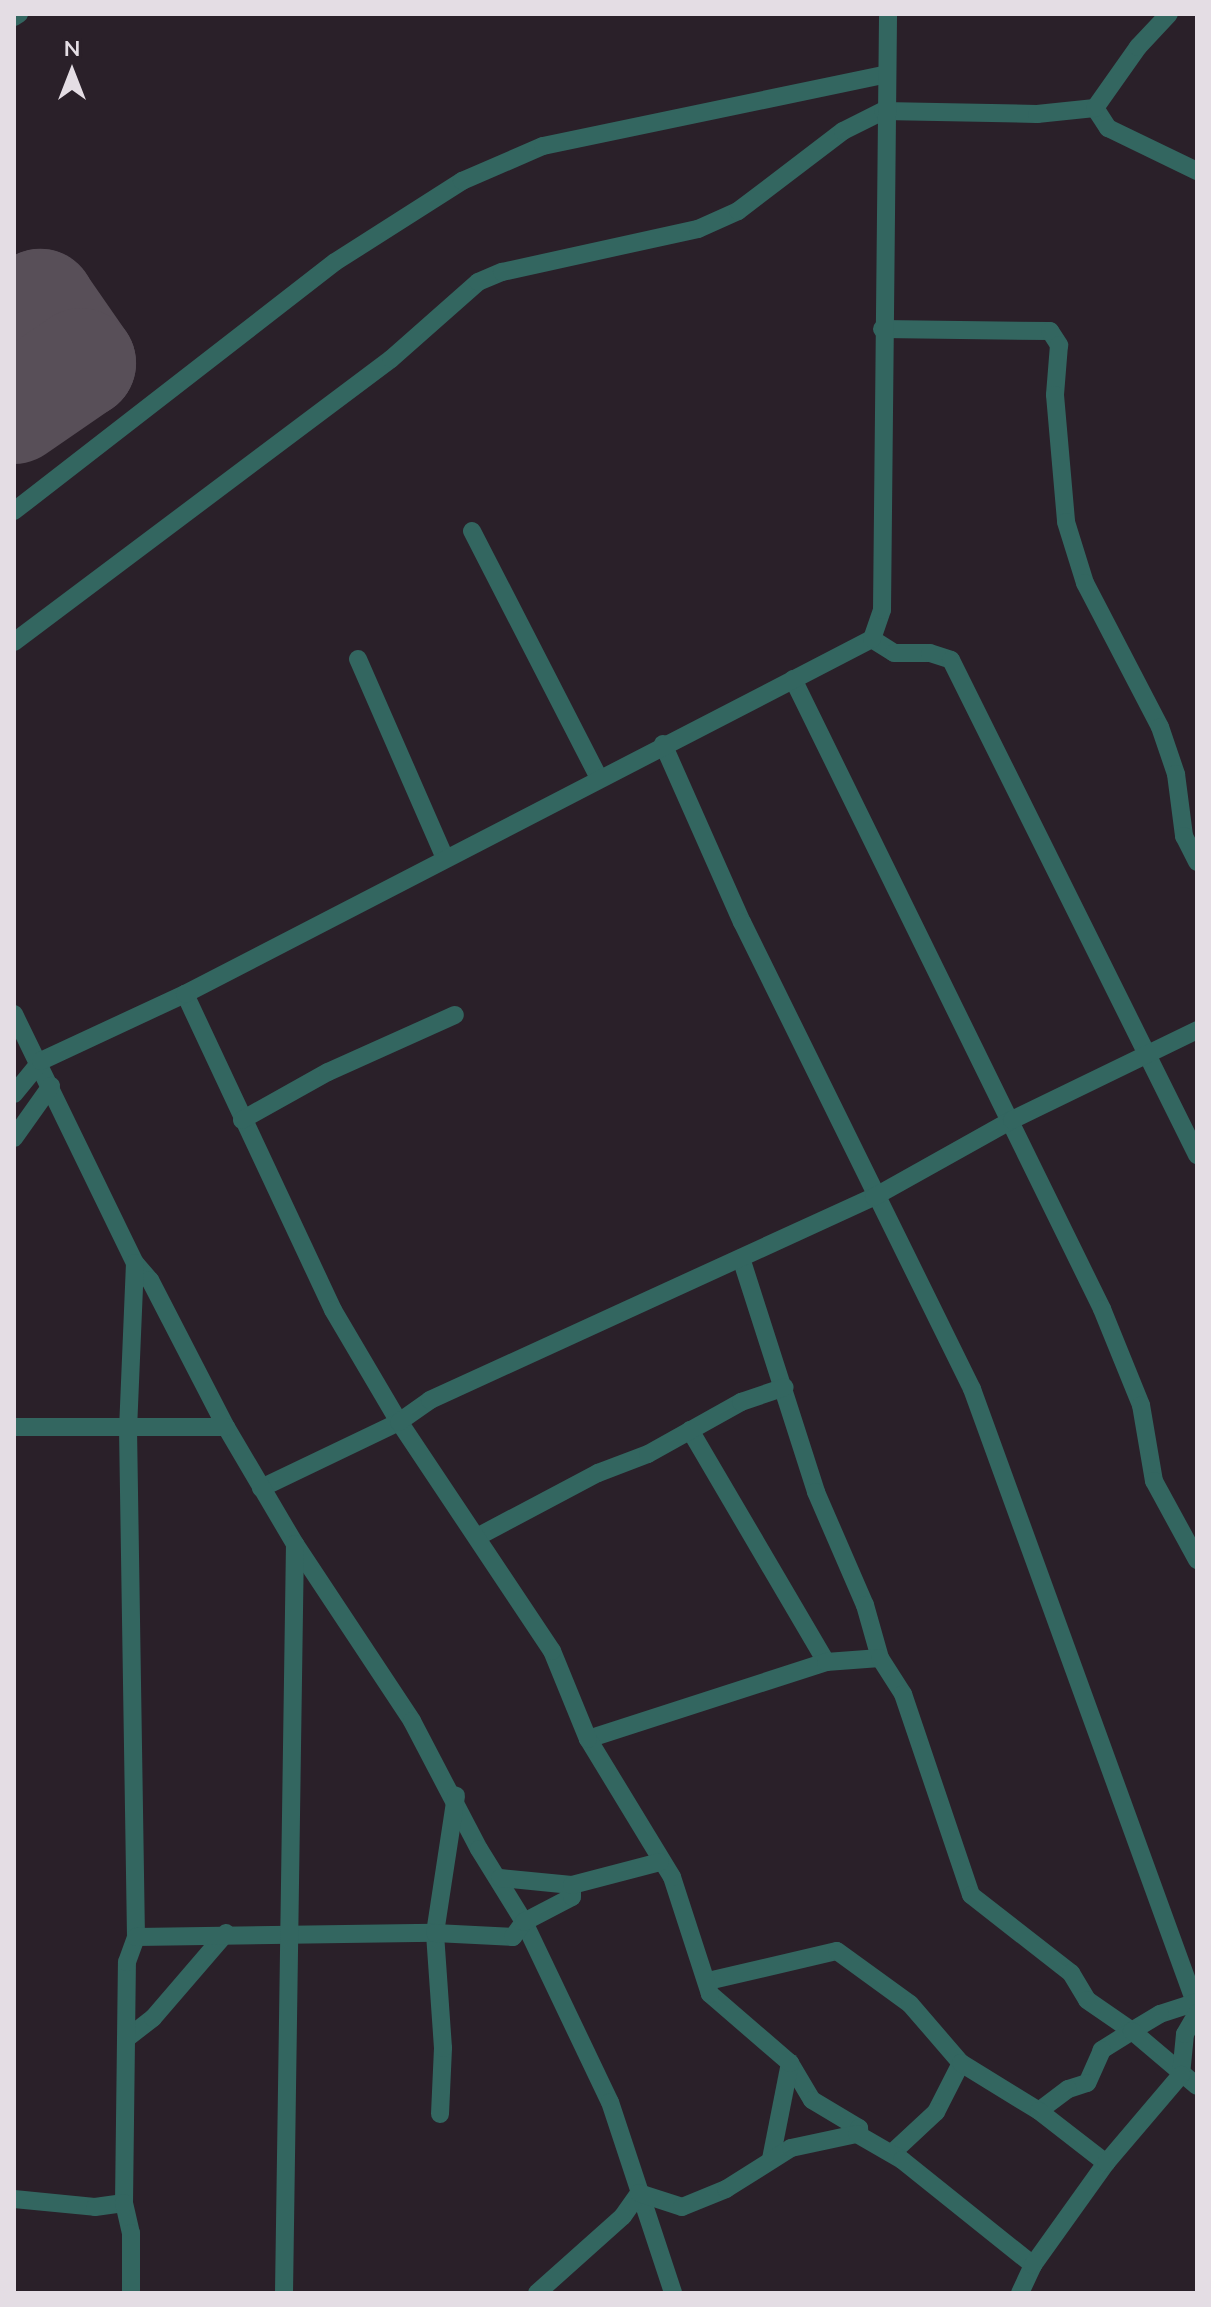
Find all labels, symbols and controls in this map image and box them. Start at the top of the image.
north arrow [32,32,112,112]
text: N [64,34,80,62]

